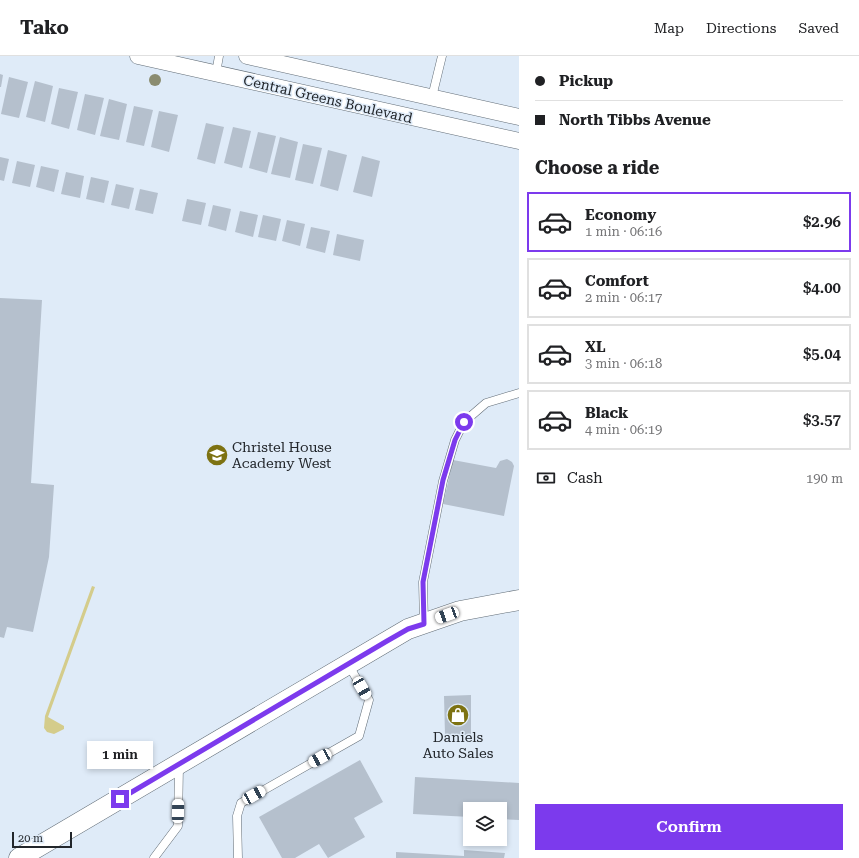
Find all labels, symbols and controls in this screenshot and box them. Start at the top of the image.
text: Tako [20,16,69,39]
text: Map [654,20,684,36]
text: Directions [706,20,776,36]
text: Saved [798,20,839,36]
street label: Central Greens Boulevard [242,72,414,126]
text: Pickup [559,72,613,90]
text: North Tibbs Avenue [559,111,711,129]
text: Choose a ride [535,157,659,178]
icon: car [537,204,573,240]
text: Economy [585,206,656,224]
text: $2.96 [803,213,841,231]
text: 1 min · 06:16 [585,224,662,239]
icon: car [537,270,573,306]
text: Comfort [585,272,649,290]
text: $4.00 [803,279,841,297]
text: 2 min · 06:17 [585,290,662,305]
icon: car [537,336,573,372]
text: XL [585,338,606,356]
text: $5.04 [803,345,841,363]
text: 3 min · 06:18 [585,356,662,371]
icon: car [537,402,573,438]
text: Black [585,404,628,422]
text: $3.57 [803,411,841,429]
route start [455,413,473,431]
text: 4 min · 06:19 [585,422,662,437]
place label: Christel House Academy West [232,439,332,471]
school or university icon: Christel House Academy West [204,442,230,468]
icon: cash [535,467,557,489]
text: Cash [567,469,603,487]
text: 190 m [806,471,843,486]
car [434,605,460,625]
car [351,675,373,701]
shop icon: Daniels Auto Sales [445,702,471,728]
place label: Daniels Auto Sales [423,729,494,761]
callout: 1 min [87,741,153,769]
text: 1 min [102,747,138,762]
car [307,747,333,769]
car [241,784,267,806]
route end [111,790,129,808]
car [172,799,184,823]
map controls [463,802,507,846]
button: layers [463,802,507,846]
button: Confirm [535,804,843,850]
scale bar [12,830,72,849]
text: 20 m [18,832,43,845]

